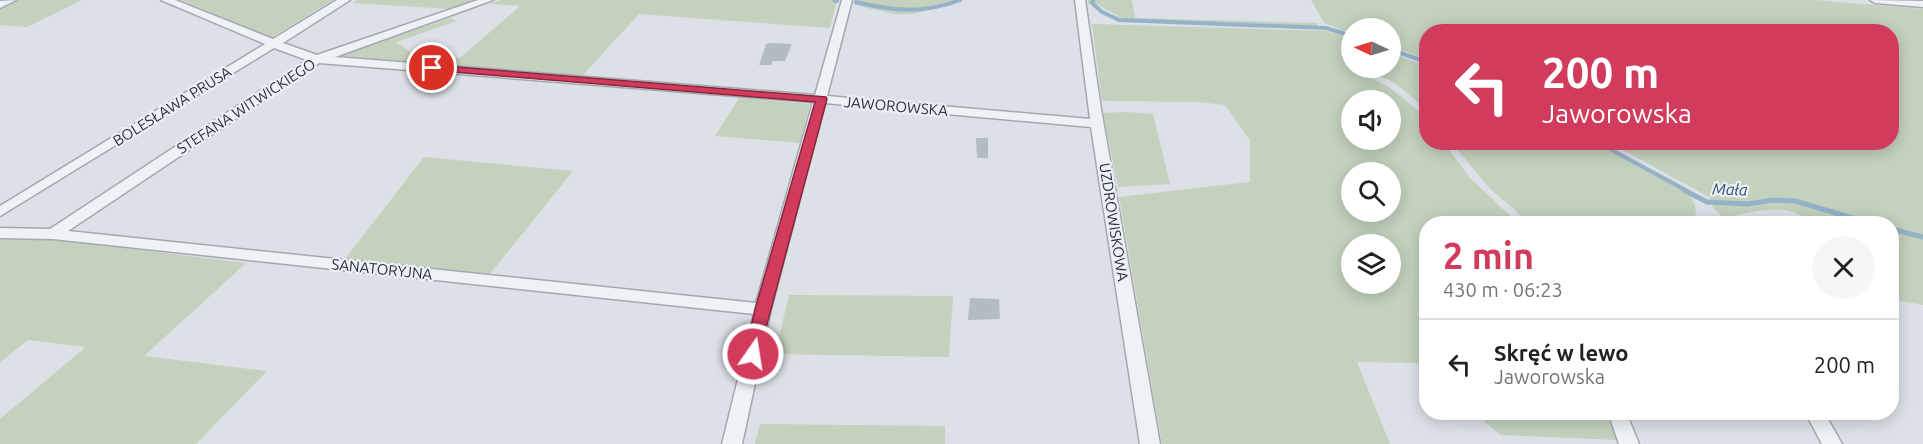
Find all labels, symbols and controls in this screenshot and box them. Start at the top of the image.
north arrow [1341,18,1401,78]
map controls [1341,18,1401,294]
pin [406,42,457,93]
icon: left [1443,48,1521,126]
text: 200 m [1542,49,1659,96]
icon: arrive [415,51,448,84]
street label: STEFANA WITWICKIEGO [174,55,318,157]
street label: BOLESŁAWA PRUSA [110,63,234,149]
button: sound [1341,90,1401,150]
street label: JAWOROWSKA [843,93,949,119]
text: Jaworowska [1542,98,1692,128]
street label: UZDROWISKOWA [1096,162,1132,283]
button: search [1341,162,1401,222]
water label: Mała [1712,179,1748,199]
button: layers [1341,234,1401,294]
text: 2 min [1443,235,1534,276]
button: close [1812,236,1875,299]
street label: SANATORYJNA [331,255,433,283]
text: 430 m · 06:23 [1443,278,1563,301]
position arrow [721,322,785,386]
text: Skręć w lewo [1494,340,1628,365]
icon: left [1443,348,1476,381]
text: 200 m [1814,352,1875,377]
text: Jaworowska [1494,365,1605,388]

